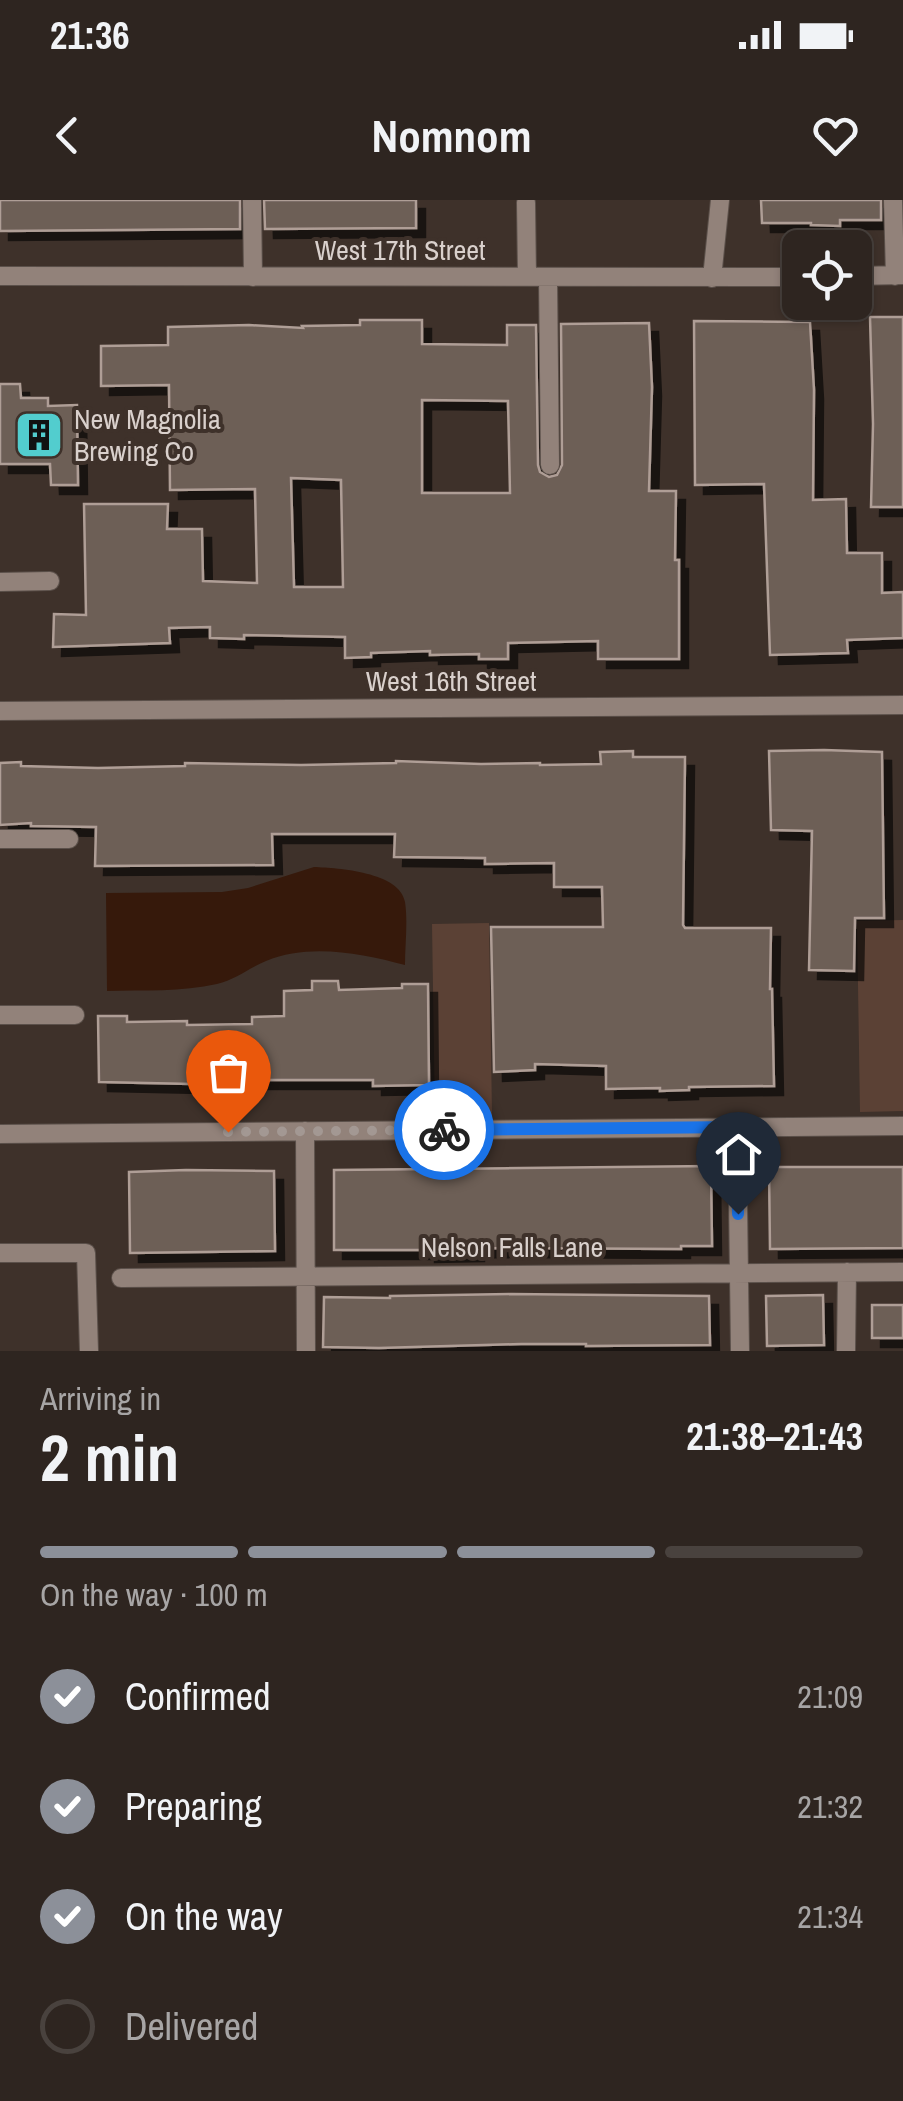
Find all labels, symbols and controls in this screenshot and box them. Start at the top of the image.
text: 21:36 [50,10,130,61]
text: Nomnom [372,105,531,166]
icon: back [40,108,95,163]
icon: heart [808,108,863,163]
map controls [782,230,872,320]
button: locate [782,230,872,320]
street label: West 17th Street [315,231,485,269]
place label: New Magnolia Brewing Co [74,400,221,470]
building icon: New Magnolia Brewing Co [13,409,65,461]
street label: West 16th Street [366,662,536,700]
pin [186,1030,271,1133]
icon: bag [201,1045,256,1100]
courier [394,1080,494,1180]
icon: bike [417,1103,472,1158]
pin [696,1112,781,1215]
icon: home [711,1127,766,1182]
street label: Nelson Falls Lane [421,1228,603,1266]
text: Arriving in [40,1377,161,1420]
text: 21:38–21:43 [686,1411,863,1462]
text: 2 min [40,1414,179,1501]
text: On the way · 100 m [40,1573,268,1616]
icon: check [40,1669,95,1724]
text: Confirmed [125,1671,270,1722]
text: 21:09 [797,1675,863,1718]
icon: check [40,1779,95,1834]
text: Preparing [125,1781,262,1832]
text: 21:32 [797,1785,863,1828]
icon: check [40,1889,95,1944]
text: On the way [125,1891,283,1942]
text: 21:34 [797,1895,863,1938]
text: Delivered [125,2001,258,2052]

